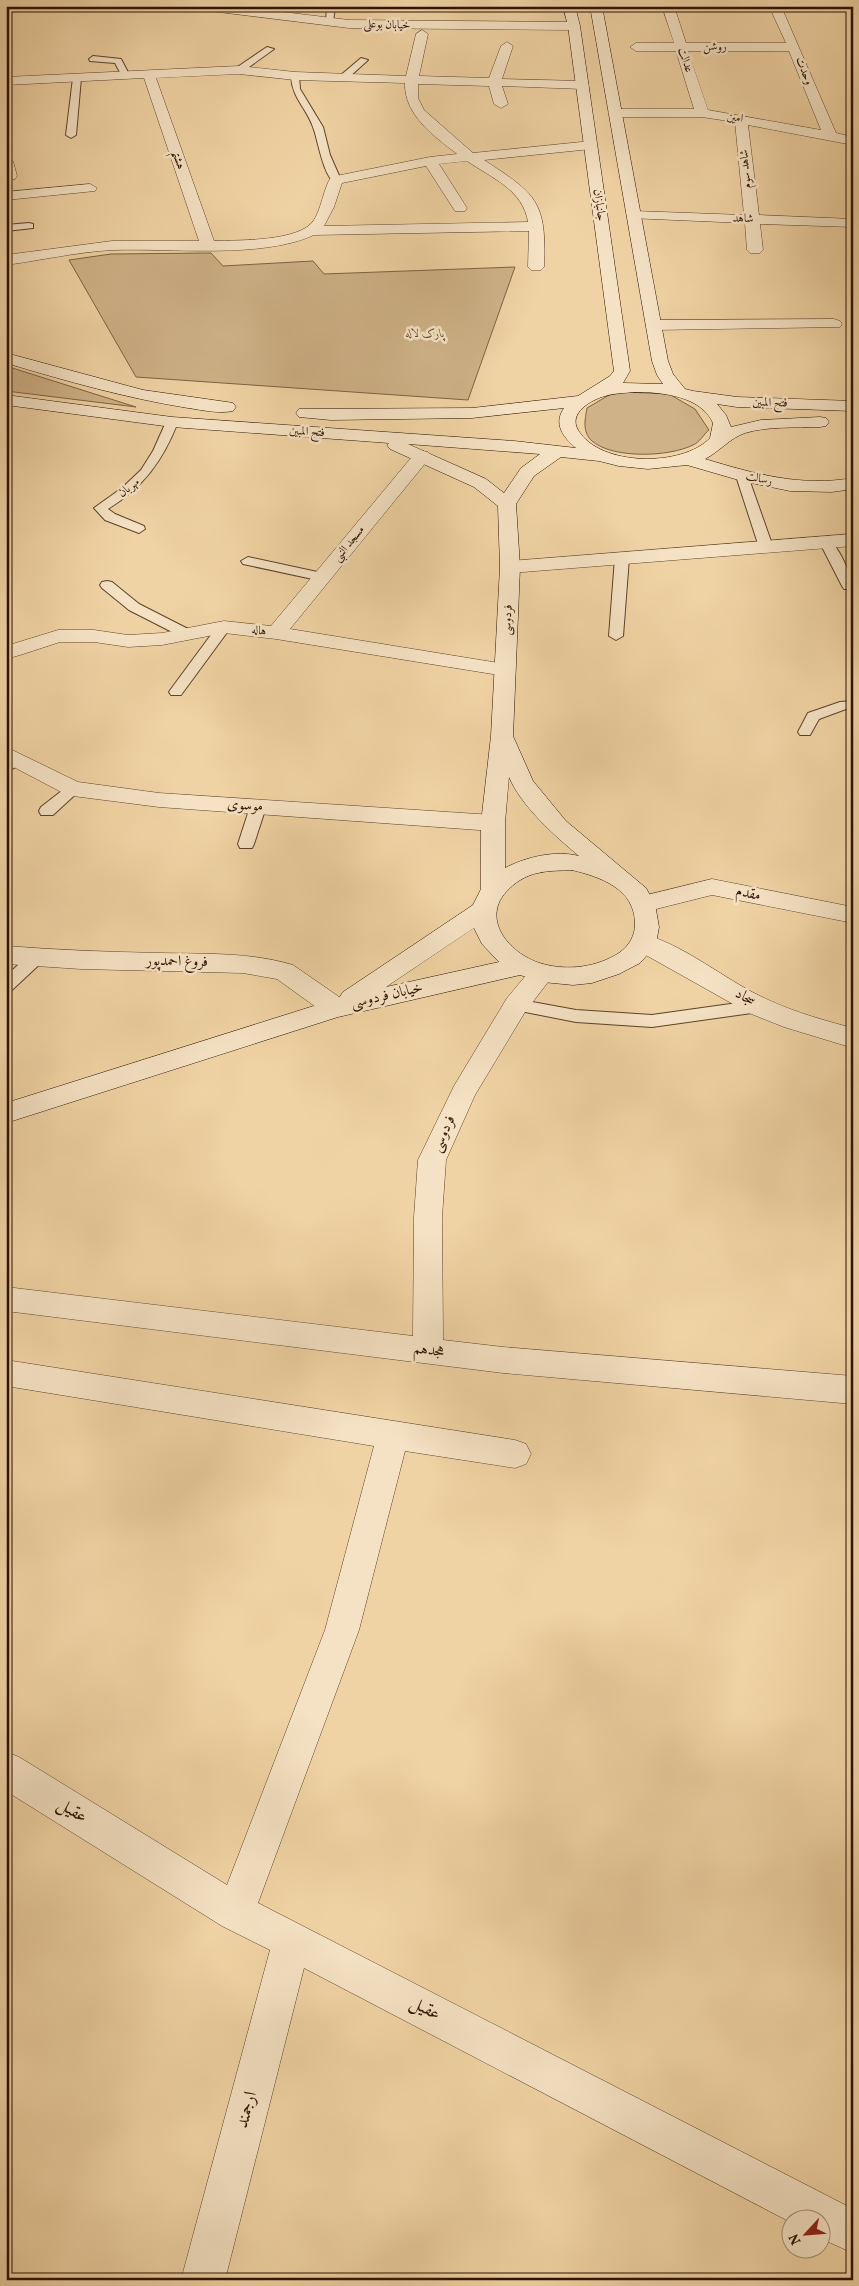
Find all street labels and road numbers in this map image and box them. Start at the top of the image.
street label: خیابان بوعلی [363,16,411,34]
street label: روشن [703,39,727,55]
street label: عدالت [673,45,697,75]
street label: وحدت [791,55,817,88]
street label: امین [726,109,745,127]
street label: هشتم [165,148,189,173]
street label: شاهد سوم [736,148,758,189]
street label: جانبازان [589,188,609,222]
street label: شاهد [732,211,754,227]
street label: فتح المبین [752,394,788,414]
street label: فتح المبین [289,423,325,443]
street label: رسالت [744,468,774,490]
street label: مهربان [115,474,143,501]
street label: مسجد النبی [329,523,369,566]
street label: فردوسی [499,604,517,636]
street label: هاله [251,622,267,640]
street label: موسوی [226,794,264,818]
street label: مقدم [733,881,763,908]
street label: فروغ احمدپور [144,951,208,974]
street label: خیابان فردوسی [349,978,425,1014]
street label: سجاد [731,984,759,1012]
street label: فردوسی [427,1112,461,1156]
street label: هجدهم [412,1339,446,1365]
street label: عقیل [52,1792,92,1830]
street label: عقیل [405,1991,445,2027]
street label: ارجمند [230,2089,264,2131]

